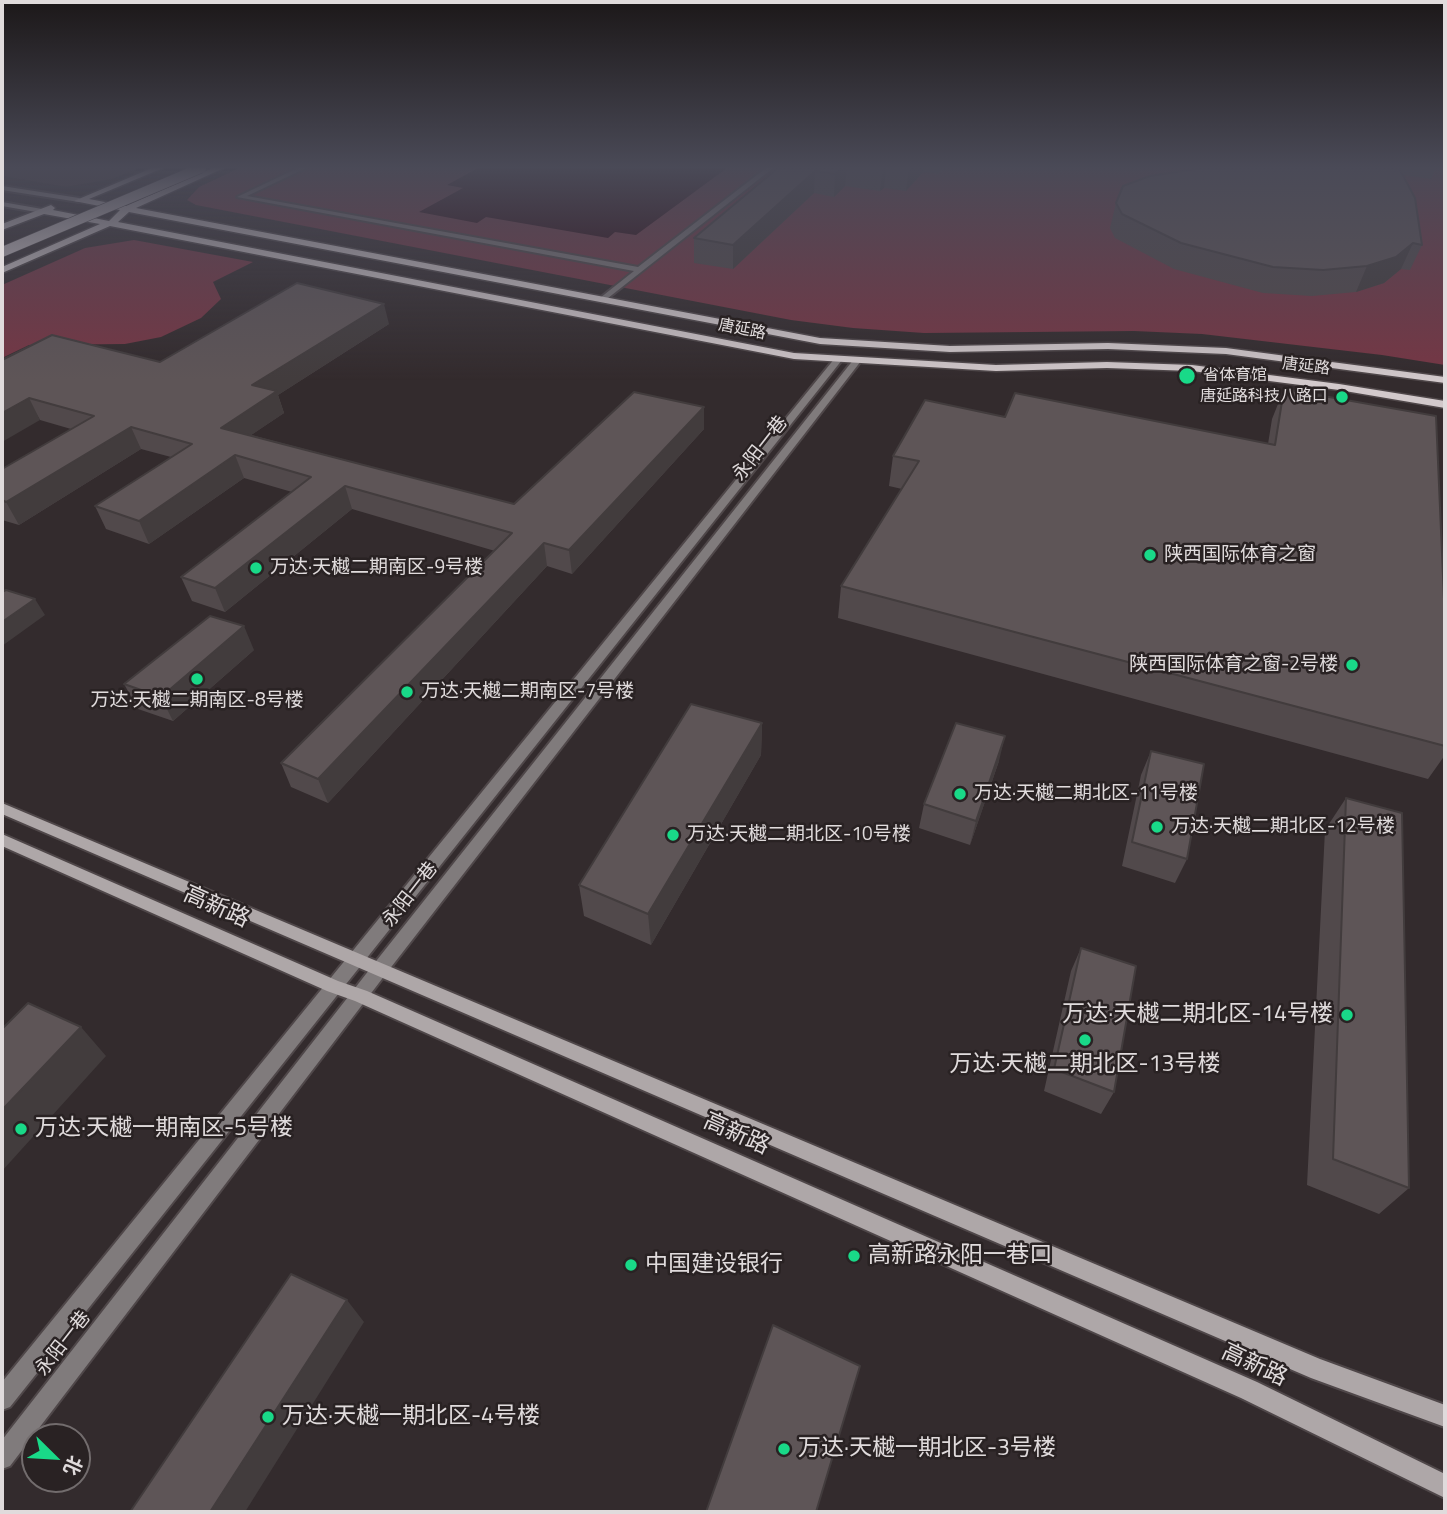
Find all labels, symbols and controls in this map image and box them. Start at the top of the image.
street label: 唐延路 [717,316,767,344]
street label: 唐延路 [1281,355,1331,379]
marker: 省体育馆 [1177,366,1197,386]
place label: 省体育馆 [1203,366,1267,386]
place label: 唐延路科技八路口 [1200,387,1328,407]
marker: 唐延路科技八路口 [1334,389,1350,405]
street label: 永阳一巷 [729,412,793,486]
place label: 陕西国际体育之窗 [1164,544,1316,566]
marker: 陕西国际体育之窗 [1142,547,1158,563]
place label: 万达·天樾二期南区-9号楼 [270,557,483,579]
marker: 万达·天樾二期南区-9号楼 [248,560,264,576]
place label: 陕西国际体育之窗-2号楼 [1129,654,1338,676]
marker: 陕西国际体育之窗-2号楼 [1344,657,1360,673]
marker: 万达·天樾二期南区-8号楼 [189,671,205,687]
place label: 万达·天樾二期南区-7号楼 [421,681,634,703]
marker: 万达·天樾二期南区-7号楼 [399,684,415,700]
place label: 万达·天樾二期南区-8号楼 [90,690,304,712]
place label: 万达·天樾二期北区-11号楼 [974,783,1198,805]
marker: 万达·天樾二期北区-11号楼 [952,786,968,802]
place label: 万达·天樾二期北区-12号楼 [1171,816,1395,838]
marker: 万达·天樾二期北区-12号楼 [1149,819,1165,835]
place label: 万达·天樾二期北区-10号楼 [687,824,911,846]
marker: 万达·天樾二期北区-10号楼 [665,827,681,843]
street label: 永阳一巷 [379,858,443,932]
street label: 高新路 [179,881,253,935]
place label: 万达·天樾二期北区-14号楼 [1062,1001,1333,1029]
marker: 万达·天樾二期北区-14号楼 [1339,1007,1355,1023]
marker: 万达·天樾二期北区-13号楼 [1077,1032,1093,1048]
place label: 万达·天樾二期北区-13号楼 [950,1051,1220,1079]
street label: 高新路 [699,1108,773,1162]
place label: 万达·天樾一期南区-5号楼 [35,1115,293,1143]
marker: 万达·天樾一期南区-5号楼 [13,1121,29,1137]
place label: 高新路永阳一巷口 [868,1242,1052,1270]
marker: 高新路永阳一巷口 [846,1248,862,1264]
place label: 中国建设银行 [645,1251,783,1279]
marker: 中国建设银行 [623,1257,639,1273]
street label: 永阳一巷 [32,1307,96,1381]
street label: 高新路 [1217,1339,1291,1393]
place label: 万达·天樾一期北区-4号楼 [282,1403,540,1431]
marker: 万达·天樾一期北区-4号楼 [260,1409,276,1425]
north arrow [21,1423,91,1493]
place label: 万达·天樾一期北区-3号楼 [798,1435,1056,1463]
marker: 万达·天樾一期北区-3号楼 [776,1441,792,1457]
text: 北 [57,1451,91,1481]

